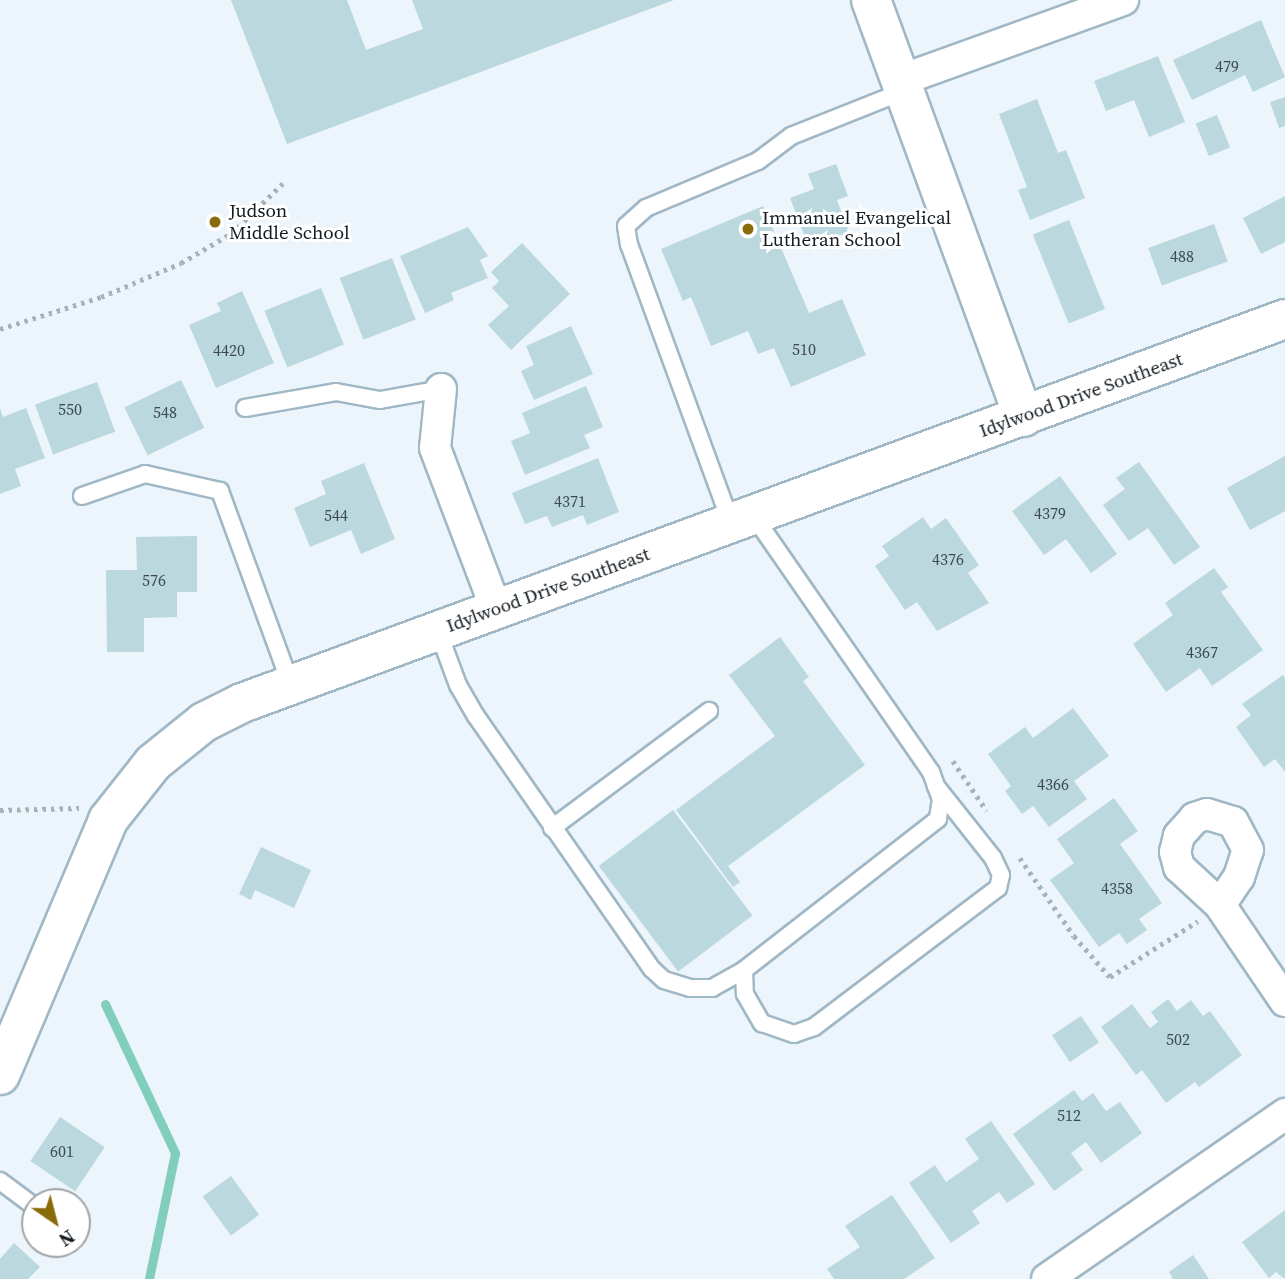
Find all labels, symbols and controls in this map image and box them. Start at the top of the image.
house number: 479 [1215,56,1239,76]
place label: Judson Middle School [229,200,350,244]
place label: Immanuel Evangelical Lutheran School [762,207,951,251]
marker: Judson Middle School [207,214,223,230]
marker: Immanuel Evangelical Lutheran School [740,221,756,237]
house number: 488 [1170,246,1194,266]
house number: 510 [792,339,816,359]
house number: 4420 [213,340,245,360]
street label: Idylwood Drive Southeast [976,348,1186,442]
house number: 550 [58,399,82,419]
house number: 548 [153,402,177,422]
house number: 4371 [554,491,586,511]
house number: 4379 [1034,503,1066,523]
house number: 544 [324,505,348,525]
street label: Idylwood Drive Southeast [443,543,653,637]
house number: 4376 [932,549,964,569]
house number: 576 [142,570,166,590]
house number: 4367 [1186,642,1218,662]
house number: 4366 [1037,774,1069,794]
house number: 4358 [1101,878,1133,898]
house number: 502 [1166,1029,1190,1049]
house number: 512 [1057,1105,1081,1125]
house number: 601 [50,1141,74,1161]
north arrow [21,1188,91,1258]
text: N [54,1224,80,1253]

